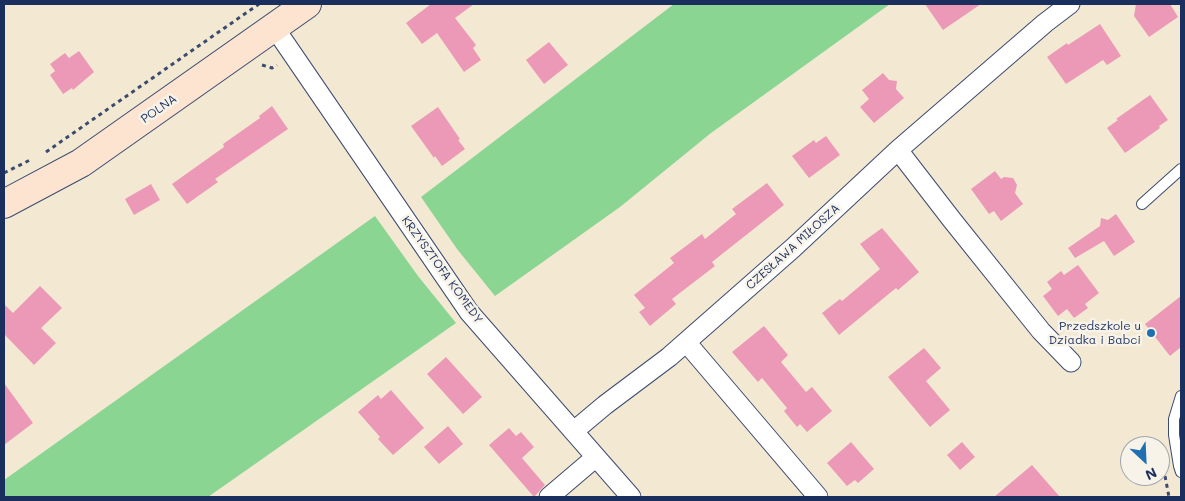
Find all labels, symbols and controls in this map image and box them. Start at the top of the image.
street label: POLNA [138,92,180,126]
street label: CZESŁAWA MIŁOSZA [743,201,843,293]
street label: KRZYSZTOFA KOMEDY [398,214,486,326]
place label: Przedszkole u Dziadka i Babci [1049,319,1141,347]
marker: Przedszkole u Dziadka i Babci [1145,327,1157,339]
north arrow [1120,436,1170,486]
text: N [1142,463,1160,485]

